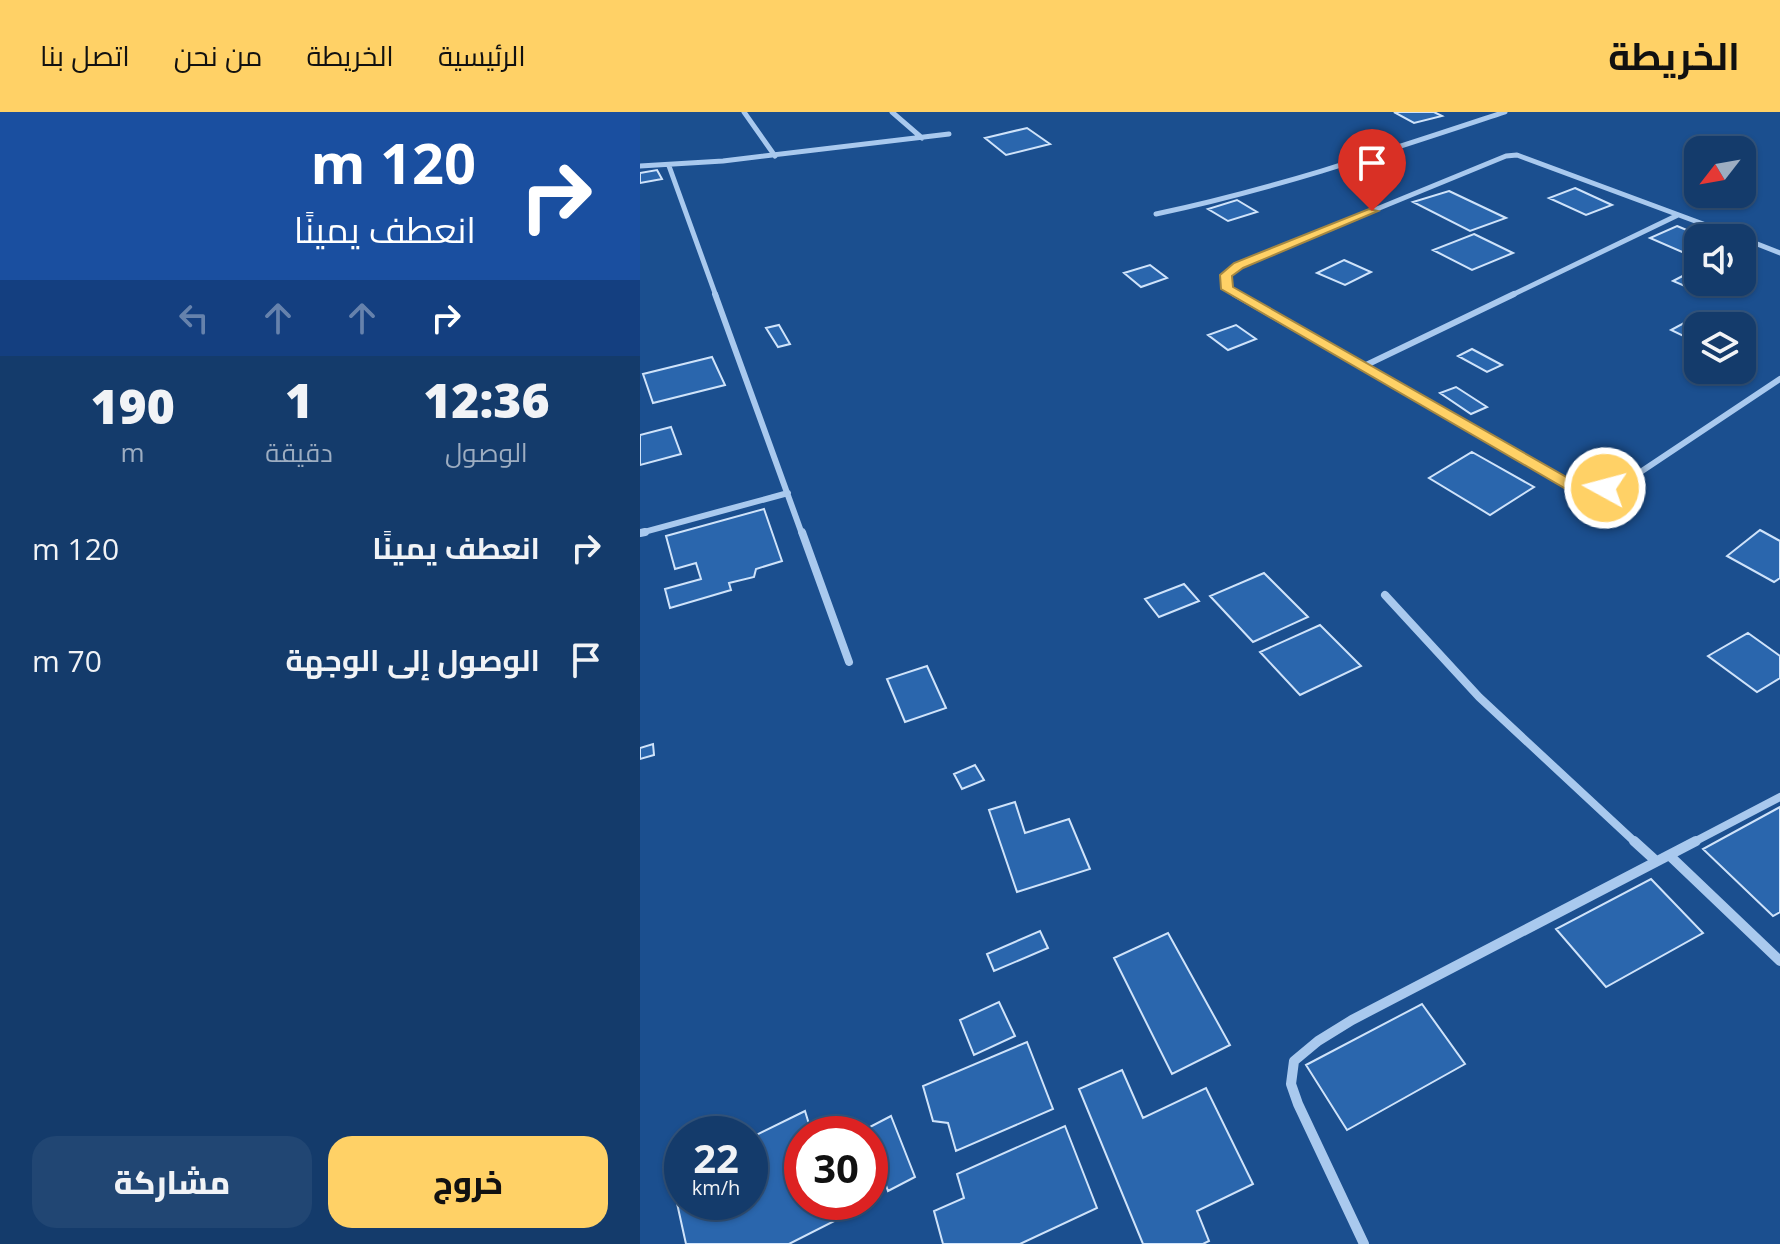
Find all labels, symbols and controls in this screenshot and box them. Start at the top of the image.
text: الخريطة [1608,29,1740,81]
text: اتصل بنا [40,36,130,74]
text: من نحن [174,36,262,74]
text: الخريطة [306,36,394,74]
text: الرئيسية [438,36,526,74]
text: 120 m [310,124,476,200]
pin [1338,129,1406,211]
north arrow [1684,136,1756,208]
map controls [1684,136,1756,384]
icon: arrive [1350,141,1394,185]
icon: right [504,144,608,248]
text: انعطف يمينًا [294,205,476,254]
button: sound [1684,224,1756,296]
icon: left [172,296,216,340]
icon: ahead [256,296,300,340]
icon: ahead [340,296,384,340]
icon: right [424,296,468,340]
button: layers [1684,312,1756,384]
text: 1 [285,367,313,432]
text: 12:36 [423,367,550,432]
text: 190 [90,373,175,438]
text: m [121,434,145,470]
text: دقيقة [265,434,333,470]
text: الوصول [445,434,528,470]
position arrow [1563,446,1647,530]
icon: right [564,526,608,570]
text: انعطف يمينًا [372,527,540,568]
text: 120 m [32,528,119,569]
icon: arrive [564,638,608,682]
text: الوصول إلى الوجهة [285,639,540,680]
text: 70 m [32,640,102,681]
speed limit sign: 30 [784,1116,888,1220]
text: 22 [693,1130,739,1185]
button: مشاركة [32,1136,312,1228]
button: خروج [328,1136,608,1228]
text: km/h [692,1174,740,1201]

